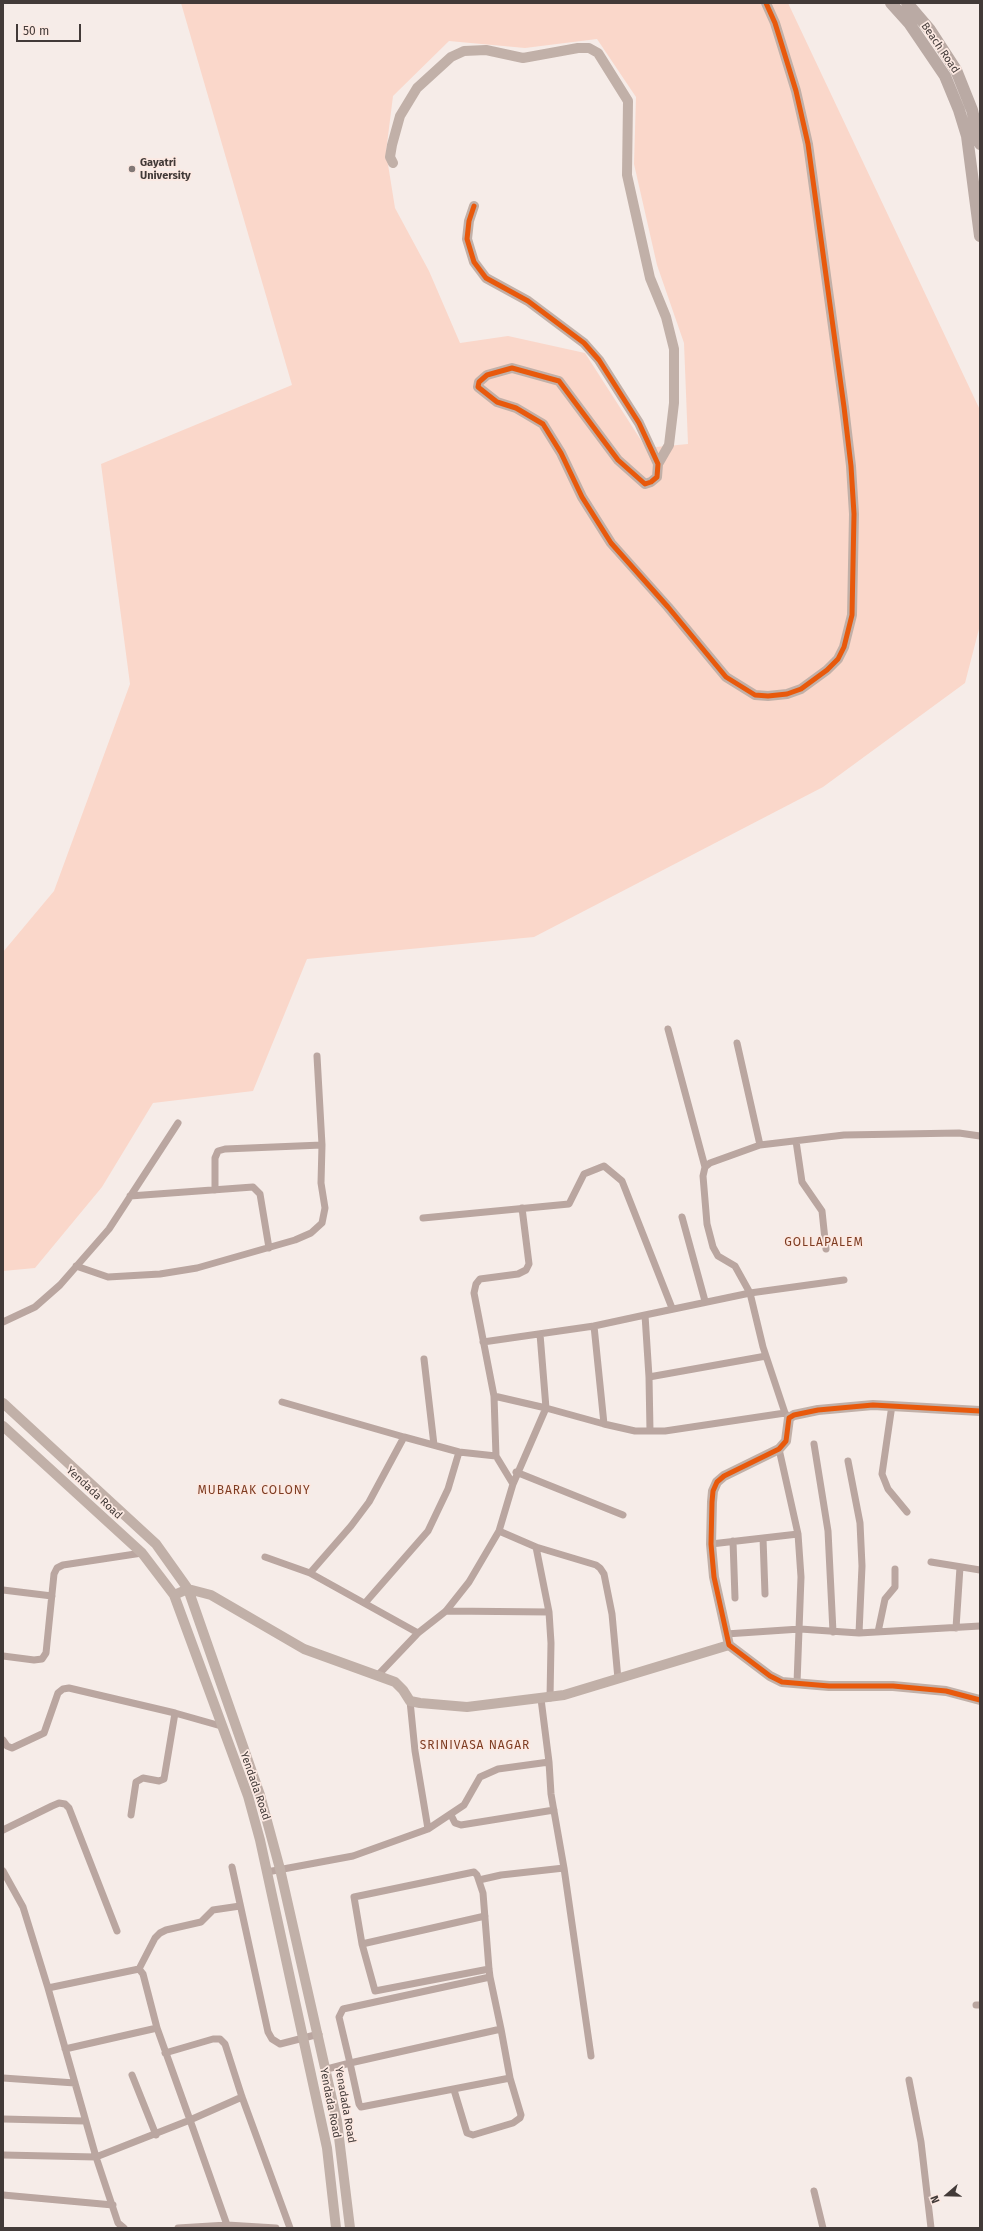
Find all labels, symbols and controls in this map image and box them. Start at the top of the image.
scale bar [18,16,83,42]
street label: Beach Road [918,20,962,76]
text: 50 m [23,24,49,38]
place label: Gayatri University [140,156,191,182]
marker: Gayatri University [127,164,137,174]
district label: GOLLAPALEM [784,1236,864,1250]
street label: Yendada Road [63,1464,125,1522]
district label: MUBARAK COLONY [197,1484,311,1498]
district label: SRINIVASA NAGAR [420,1739,530,1753]
street label: Yendada Road [237,1750,273,1822]
street label: Yenadada Road [332,2066,358,2144]
street label: Yendada Road [317,2067,343,2139]
north arrow [927,2175,967,2215]
text: N [928,2194,943,2205]

